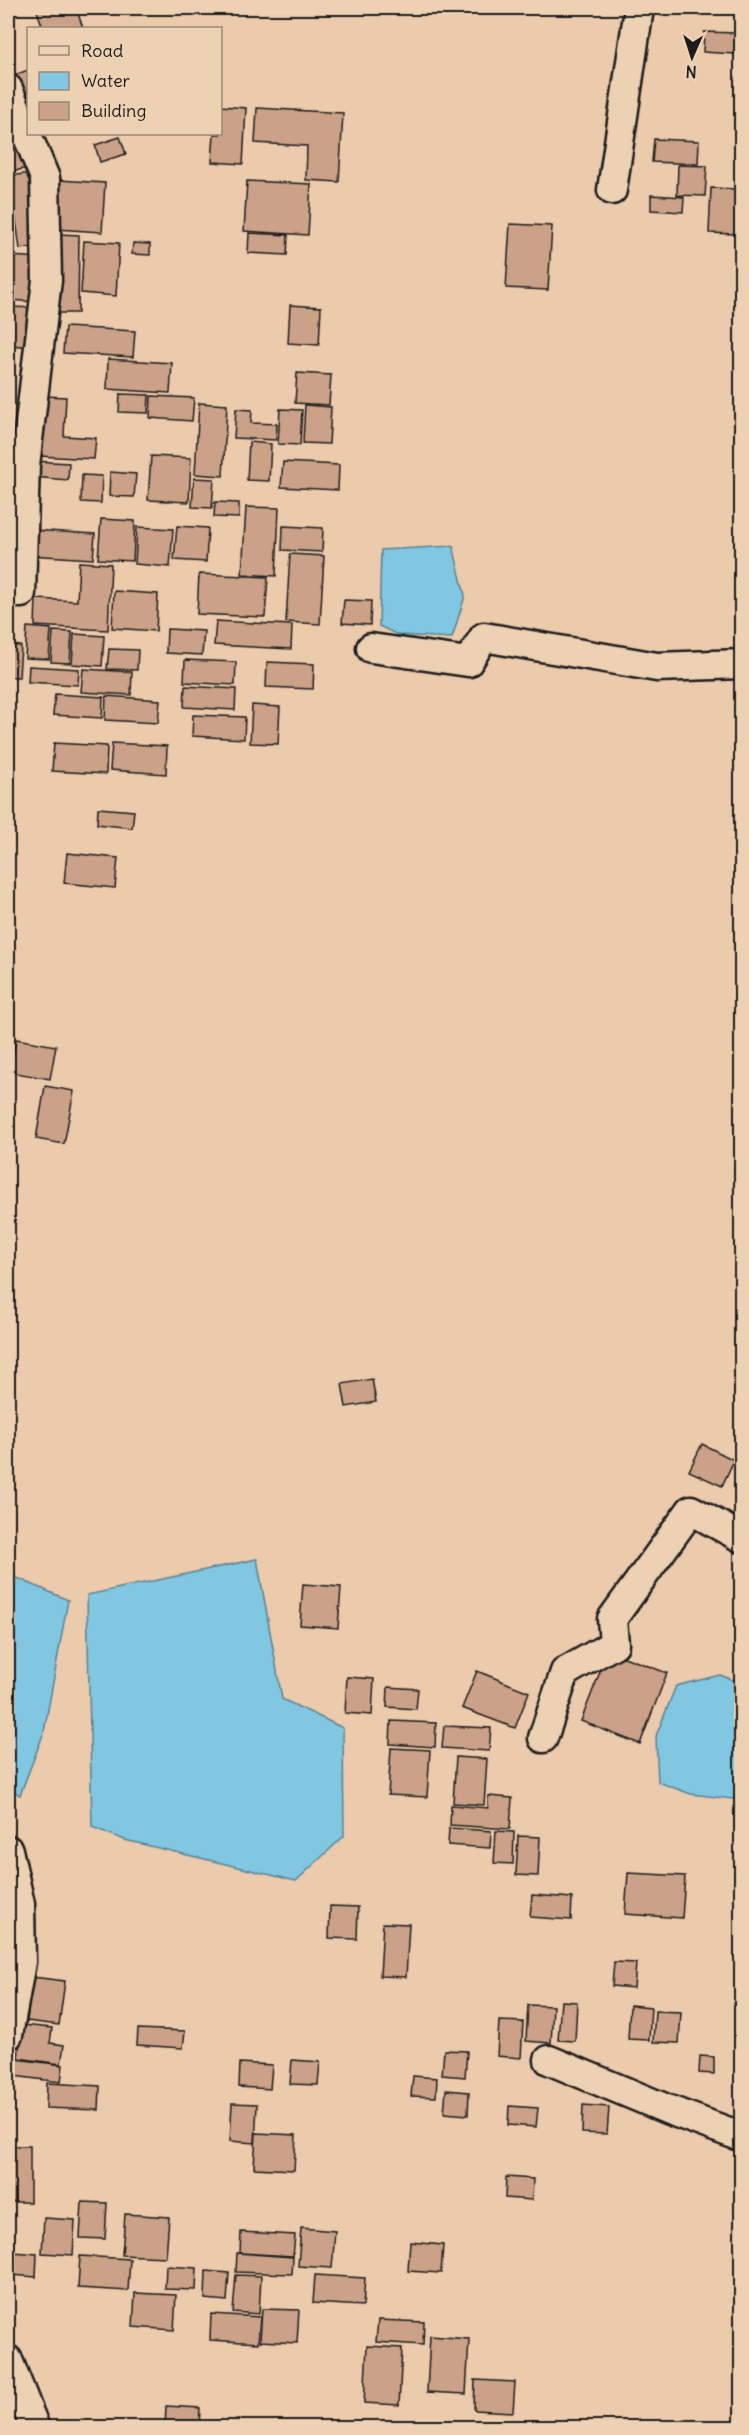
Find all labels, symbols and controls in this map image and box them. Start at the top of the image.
legend [27,27,222,135]
north arrow [662,27,722,87]
text: Road [81,39,124,62]
text: N [685,62,697,82]
text: Water [81,69,131,92]
text: Building [81,99,146,122]

